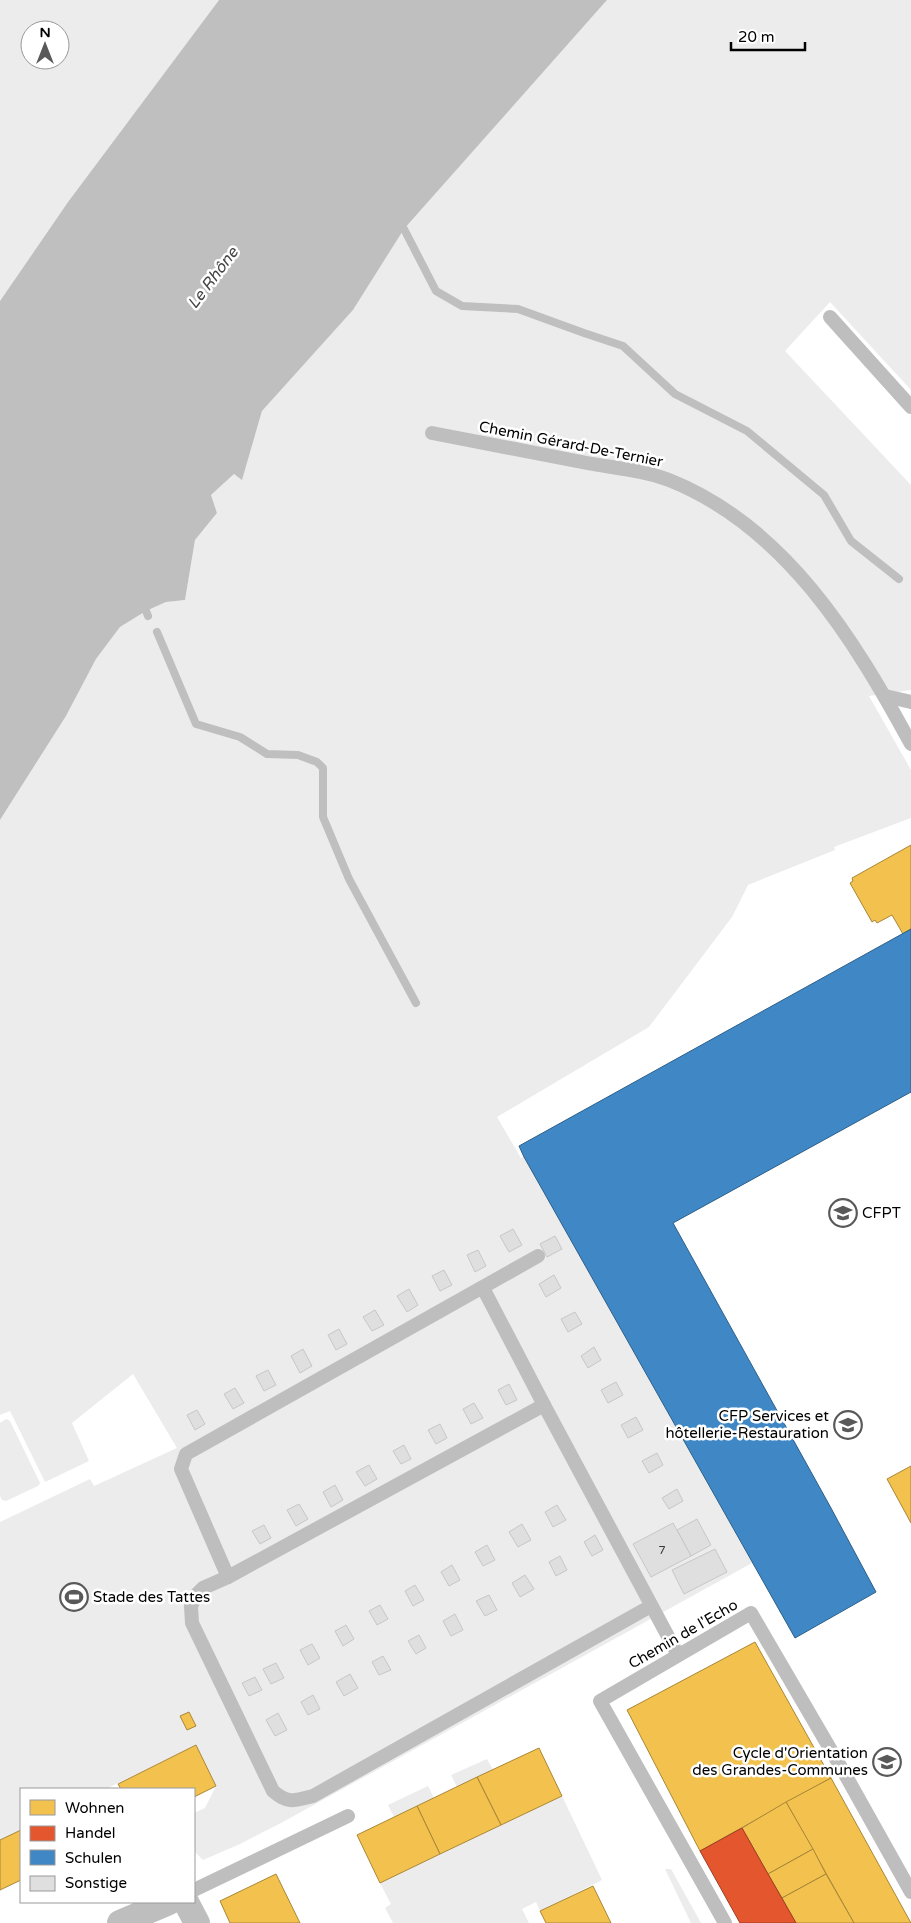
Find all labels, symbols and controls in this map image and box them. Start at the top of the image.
north arrow [20,20,70,70]
scale bar [731,20,805,52]
text: N [39,24,51,41]
text: 20 m [738,28,775,46]
water label: Le Rhône [183,242,243,313]
street label: Chemin Gérard-De-Ternier [478,417,665,471]
school or university icon: CFPT [828,1198,858,1228]
place label: CFPT [862,1204,901,1222]
place label: CFP Services et hôtellerie-Restauration [665,1407,829,1442]
school or university icon: CFP Services et hôtellerie-Restauration [833,1410,863,1440]
house number: 7 [658,1543,666,1557]
sports icon: Stade des Tattes [59,1582,89,1612]
place label: Stade des Tattes [93,1588,210,1606]
street label: Chemin de l'Echo [625,1595,741,1673]
place label: Cycle d'Orientation des Grandes-Communes [692,1744,868,1779]
school or university icon: Cycle d'Orientation des Grandes-Communes [872,1747,902,1777]
legend [20,1788,195,1903]
text: Wohnen [65,1799,125,1817]
text: Handel [65,1824,116,1842]
text: Schulen [65,1849,122,1867]
text: Sonstige [65,1874,127,1892]

